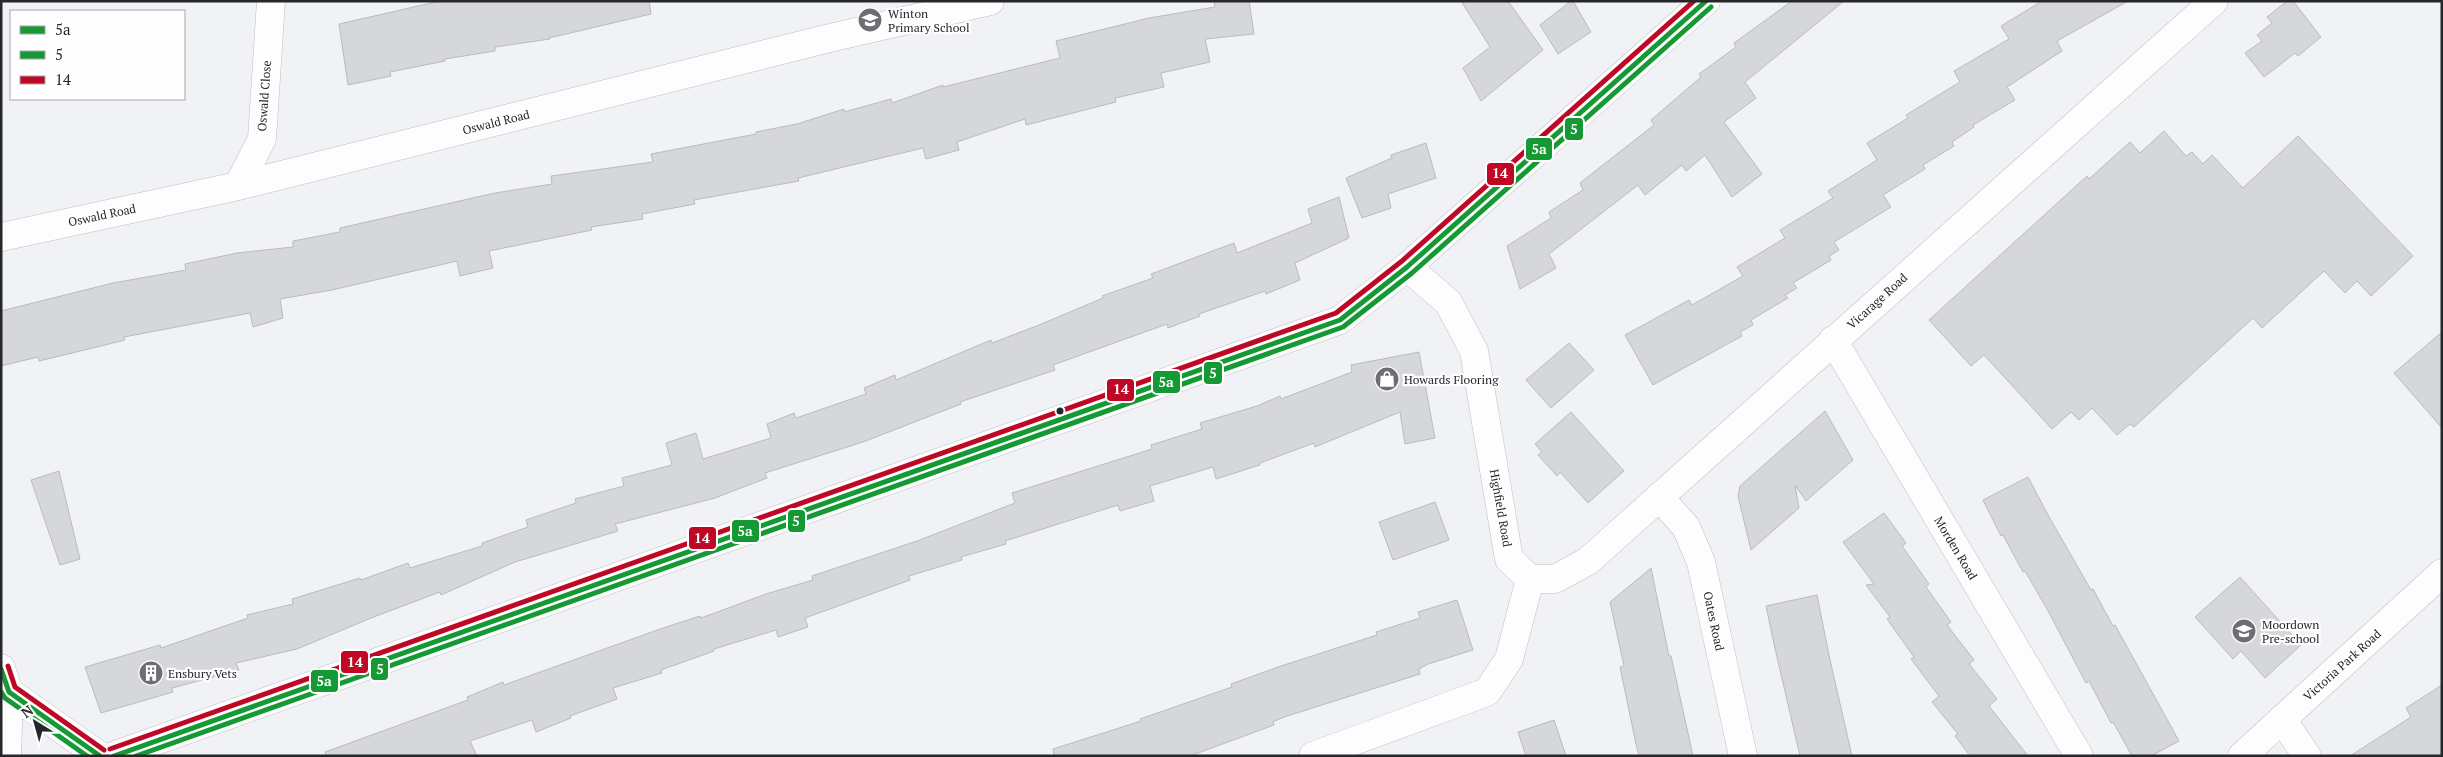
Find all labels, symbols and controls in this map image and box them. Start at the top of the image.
place label: Winton Primary School [888,6,970,35]
school or university icon: Winton Primary School [857,7,883,33]
legend [10,10,185,100]
text: 5a [55,19,71,39]
text: 5 [55,44,63,64]
street label: Oswald Close [254,60,274,132]
text: 14 [55,69,71,89]
street label: Oswald Road [461,106,532,138]
line badge: 5 [1564,117,1584,141]
text: 5 [1570,119,1578,138]
line badge: 5a [1525,137,1553,161]
text: 5a [1531,139,1547,158]
line badge: 14 [1486,162,1515,186]
text: 14 [1492,163,1508,182]
street label: Oswald Road [67,200,138,229]
street label: Vicarage Road [1844,270,1911,332]
line badge: 5 [1203,361,1223,385]
text: 5 [1209,363,1217,382]
shop icon: Howards Flooring [1374,366,1400,392]
line badge: 5a [1152,370,1181,394]
text: 5a [1158,372,1174,391]
place label: Howards Flooring [1404,372,1499,387]
line badge: 14 [1106,378,1135,402]
text: 14 [1113,379,1129,398]
unlabelled marker [1055,406,1065,416]
street label: Highfield Road [1487,468,1515,548]
line badge: 5 [787,509,806,533]
text: 5 [792,511,800,530]
street label: Morden Road [1931,514,1981,583]
line badge: 5a [731,519,760,543]
text: 5a [737,521,753,540]
line badge: 14 [688,526,717,550]
text: 14 [694,528,710,547]
street label: Oates Road [1700,590,1728,652]
place label: Moordown Pre-school [2262,617,2320,646]
school or university icon: Moordown Pre-school [2231,618,2257,644]
street label: Victoria Park Road [2300,626,2384,704]
line badge: 14 [340,650,369,674]
text: 14 [347,652,363,671]
line badge: 5 [370,657,389,681]
text: 5 [376,659,384,678]
building icon: Ensbury Vets [138,660,164,686]
place label: Ensbury Vets [168,666,237,681]
line badge: 5a [310,669,339,693]
text: 5a [316,671,332,690]
north arrow [10,697,60,747]
text: N [17,700,37,722]

